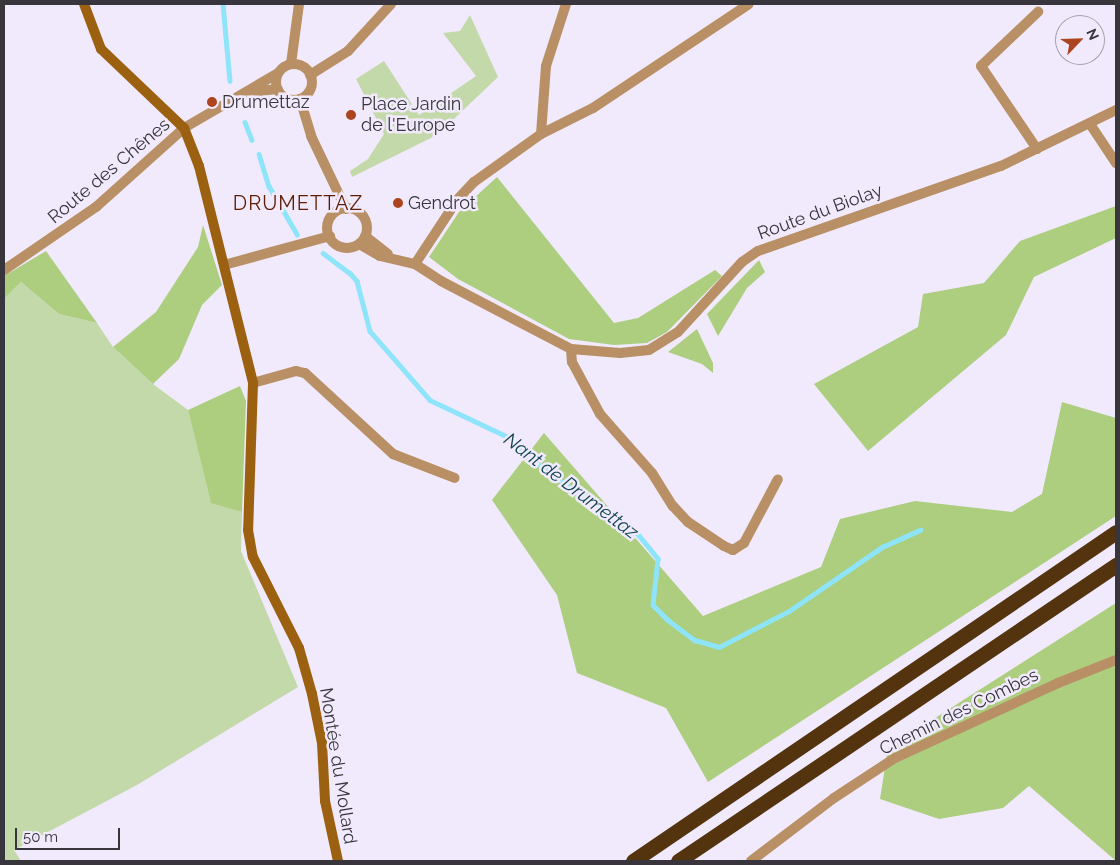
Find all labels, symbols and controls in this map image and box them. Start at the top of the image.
north arrow [1055,15,1105,65]
text: N [1083,26,1102,42]
place label: Drumettaz [222,91,310,113]
place label: Place Jardin de l'Europe [361,94,462,136]
marker: Drumettaz [206,96,218,108]
marker: Place Jardin de l'Europe [345,109,357,121]
street label: Route des Chênes [44,114,174,228]
street label: Route du Biolay [755,179,885,245]
district label: DRUMETTAZ [232,191,364,215]
place label: Gendrot [408,192,476,214]
marker: Gendrot [392,197,404,209]
water label: Nant de Drumettaz [499,428,643,544]
street label: Chemin des Combes [876,664,1042,760]
street label: Montée du Mollard [315,686,361,846]
scale bar [18,818,122,850]
text: 50 m [23,828,58,846]

